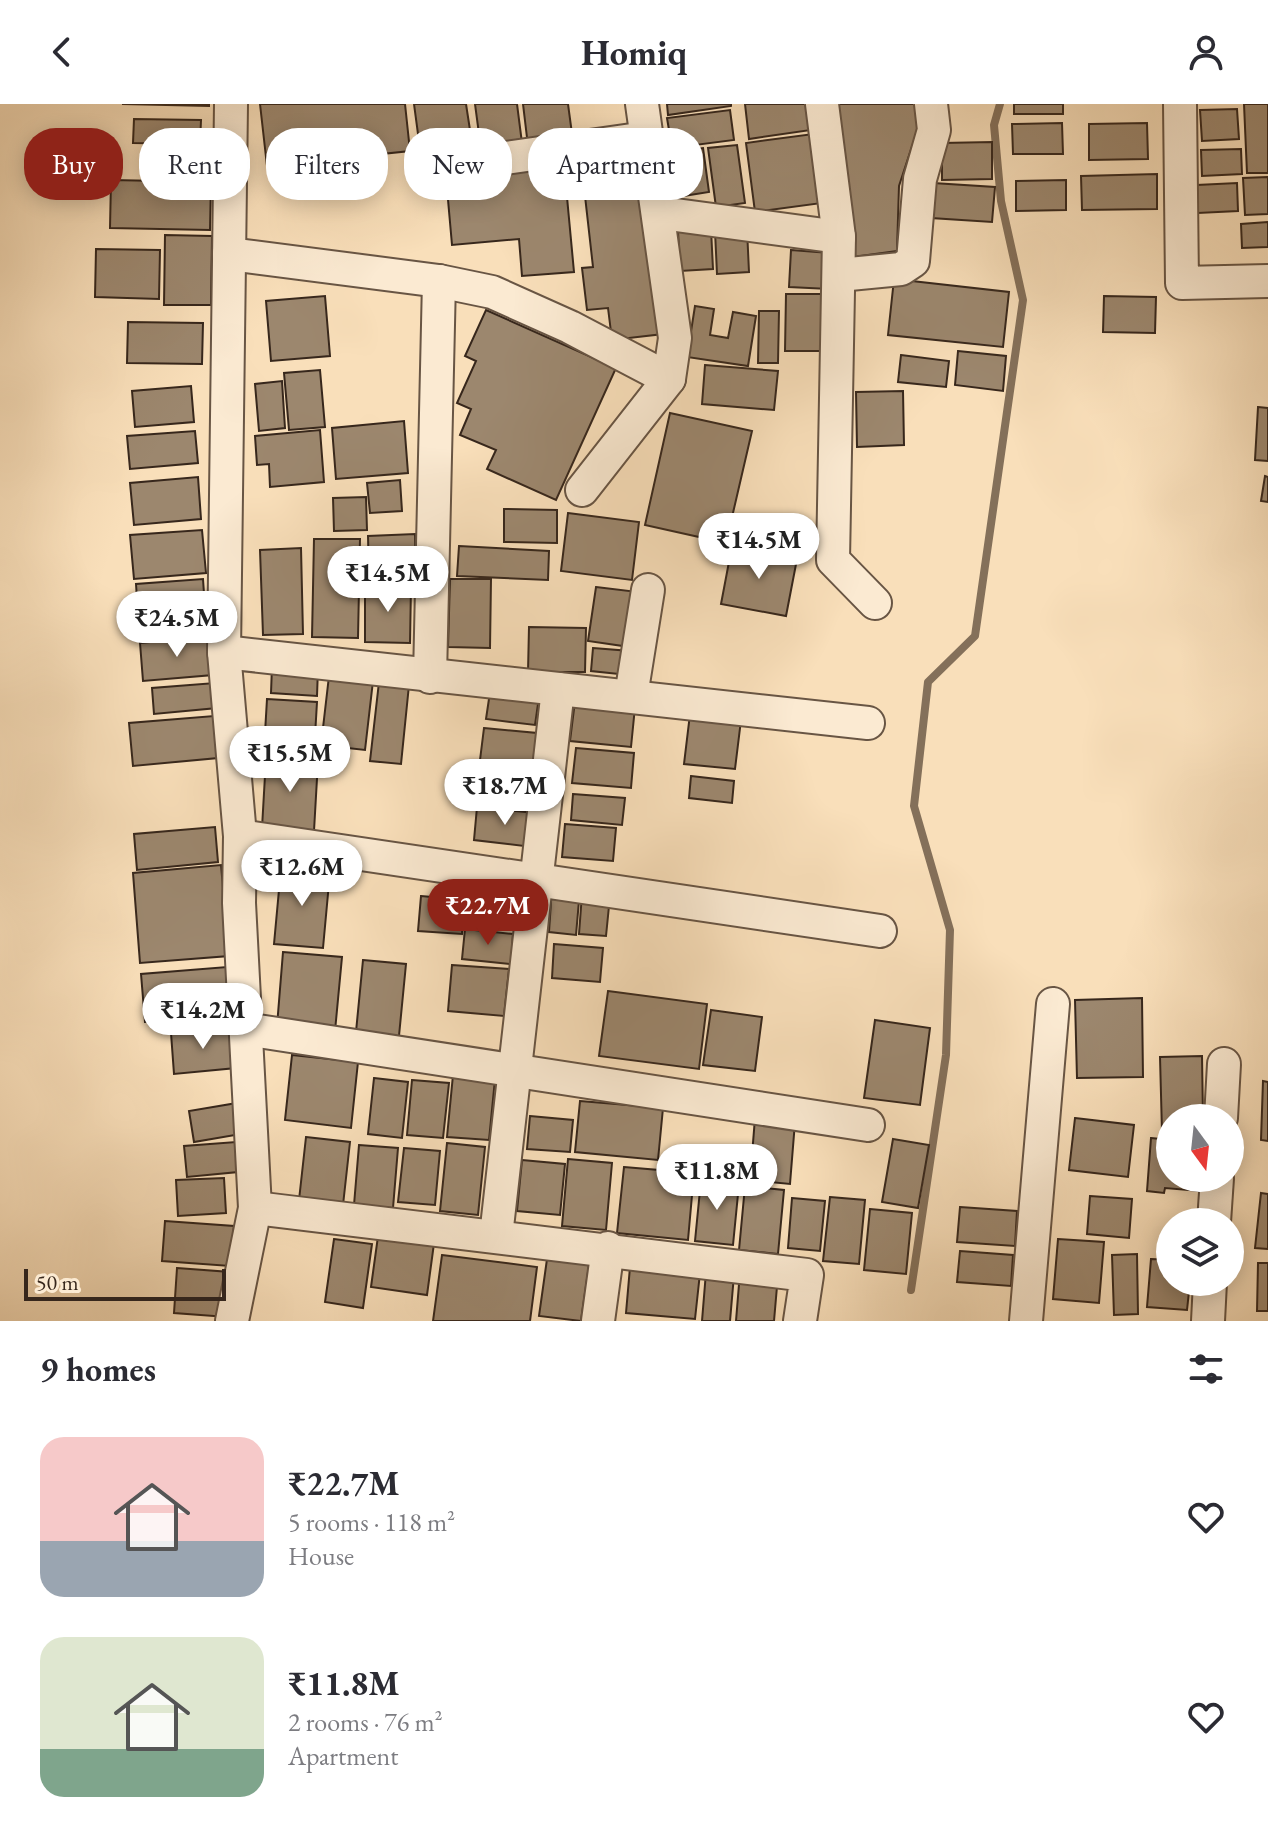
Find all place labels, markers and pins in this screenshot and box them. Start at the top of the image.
pin: ₹14.5M [694,513,824,581]
pin: ₹14.5M [323,546,453,614]
pin: ₹24.5M [112,591,242,659]
pin: ₹15.5M [225,726,355,794]
pin: ₹18.7M [440,759,570,827]
pin: ₹12.6M [237,840,367,908]
pin: ₹22.7M [423,879,553,947]
pin: ₹14.2M [138,983,268,1051]
pin: ₹11.8M [652,1144,782,1212]

